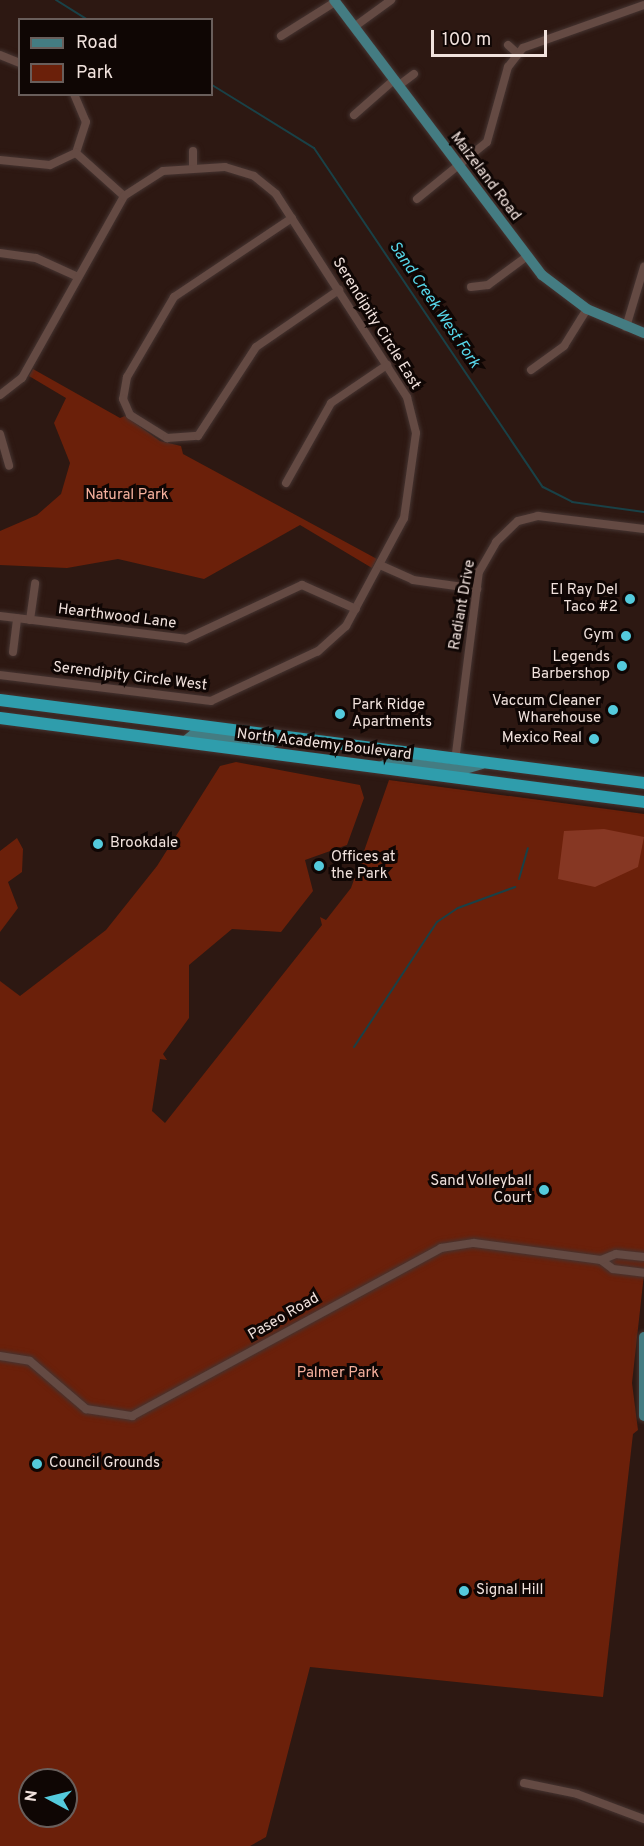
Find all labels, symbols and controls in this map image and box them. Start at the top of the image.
legend [18,18,213,96]
scale bar [434,18,550,56]
text: 100 m [442,29,491,52]
text: Road [76,32,118,55]
text: Park [76,62,113,85]
street label: Maizeland Road [446,129,524,225]
water label: Sand Creek West Fork [384,238,484,372]
street label: Serendipity Circle East [328,255,424,393]
park label: Natural Park [85,487,169,505]
street label: Radiant Drive [446,559,480,651]
place label: El Ray Del Taco #2 [550,581,618,616]
marker: El Ray Del Taco #2 [623,592,637,606]
street label: Hearthwood Lane [57,601,177,633]
place label: Gym [583,627,614,645]
marker: Gym [619,629,633,643]
place label: Legends Barbershop [531,648,610,683]
street label: Serendipity Circle West [52,659,208,695]
marker: Legends Barbershop [615,659,629,673]
place label: Vaccum Cleaner Wharehouse [492,692,601,727]
place label: Park Ridge Apartments [352,696,432,731]
marker: Vaccum Cleaner Wharehouse [606,703,620,717]
marker: Park Ridge Apartments [333,707,347,721]
street label: North Academy Boulevard [235,725,413,765]
place label: Mexico Real [502,730,582,748]
marker: Mexico Real [587,732,601,746]
place label: Brookdale [110,835,178,853]
marker: Brookdale [91,837,105,851]
place label: Offices at the Park [331,848,395,883]
marker: Offices at the Park [312,859,326,873]
place label: Sand Volleyball Court [430,1172,532,1207]
marker: Sand Volleyball Court [537,1183,551,1197]
street label: Paseo Road [245,1289,323,1345]
park label: Palmer Park [297,1365,379,1383]
place label: Council Grounds [49,1455,160,1473]
marker: Council Grounds [30,1457,44,1471]
place label: Signal Hill [476,1582,543,1600]
marker: Signal Hill [457,1584,471,1598]
north arrow [18,1768,78,1828]
text: N [21,1789,43,1803]

